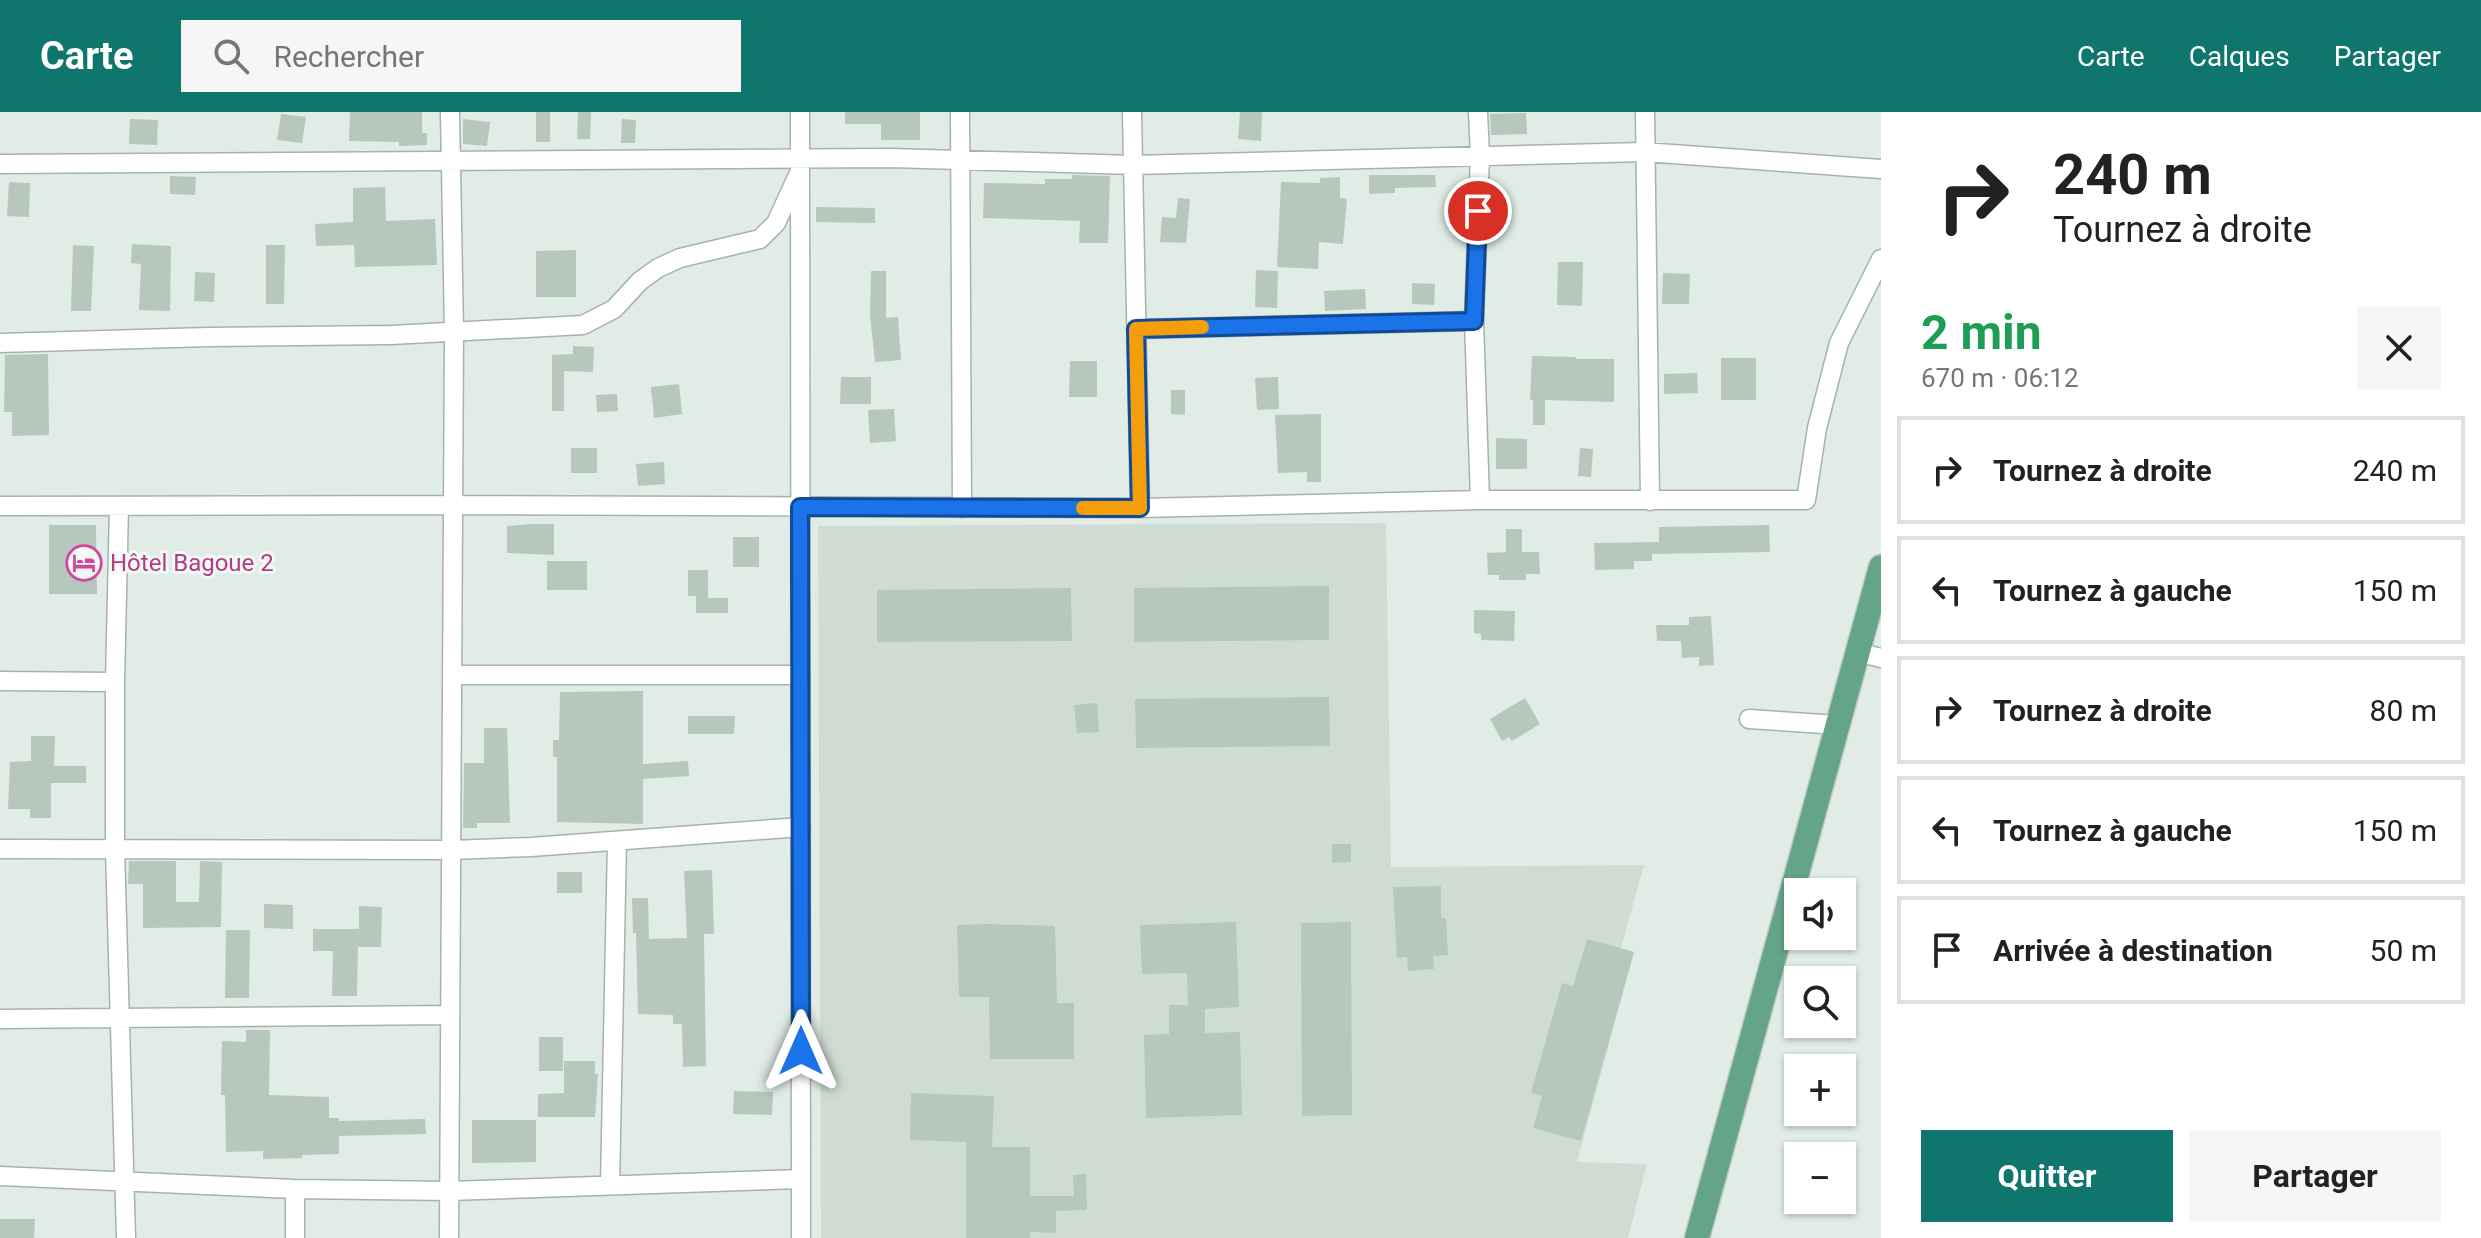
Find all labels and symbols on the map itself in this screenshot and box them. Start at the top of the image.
pin [1444,177,1512,245]
hotel icon: Hôtel Bagoue 2 [65,544,103,582]
place label: Hôtel Bagoue 2 [110,549,274,577]
position arrow [759,1009,843,1093]

